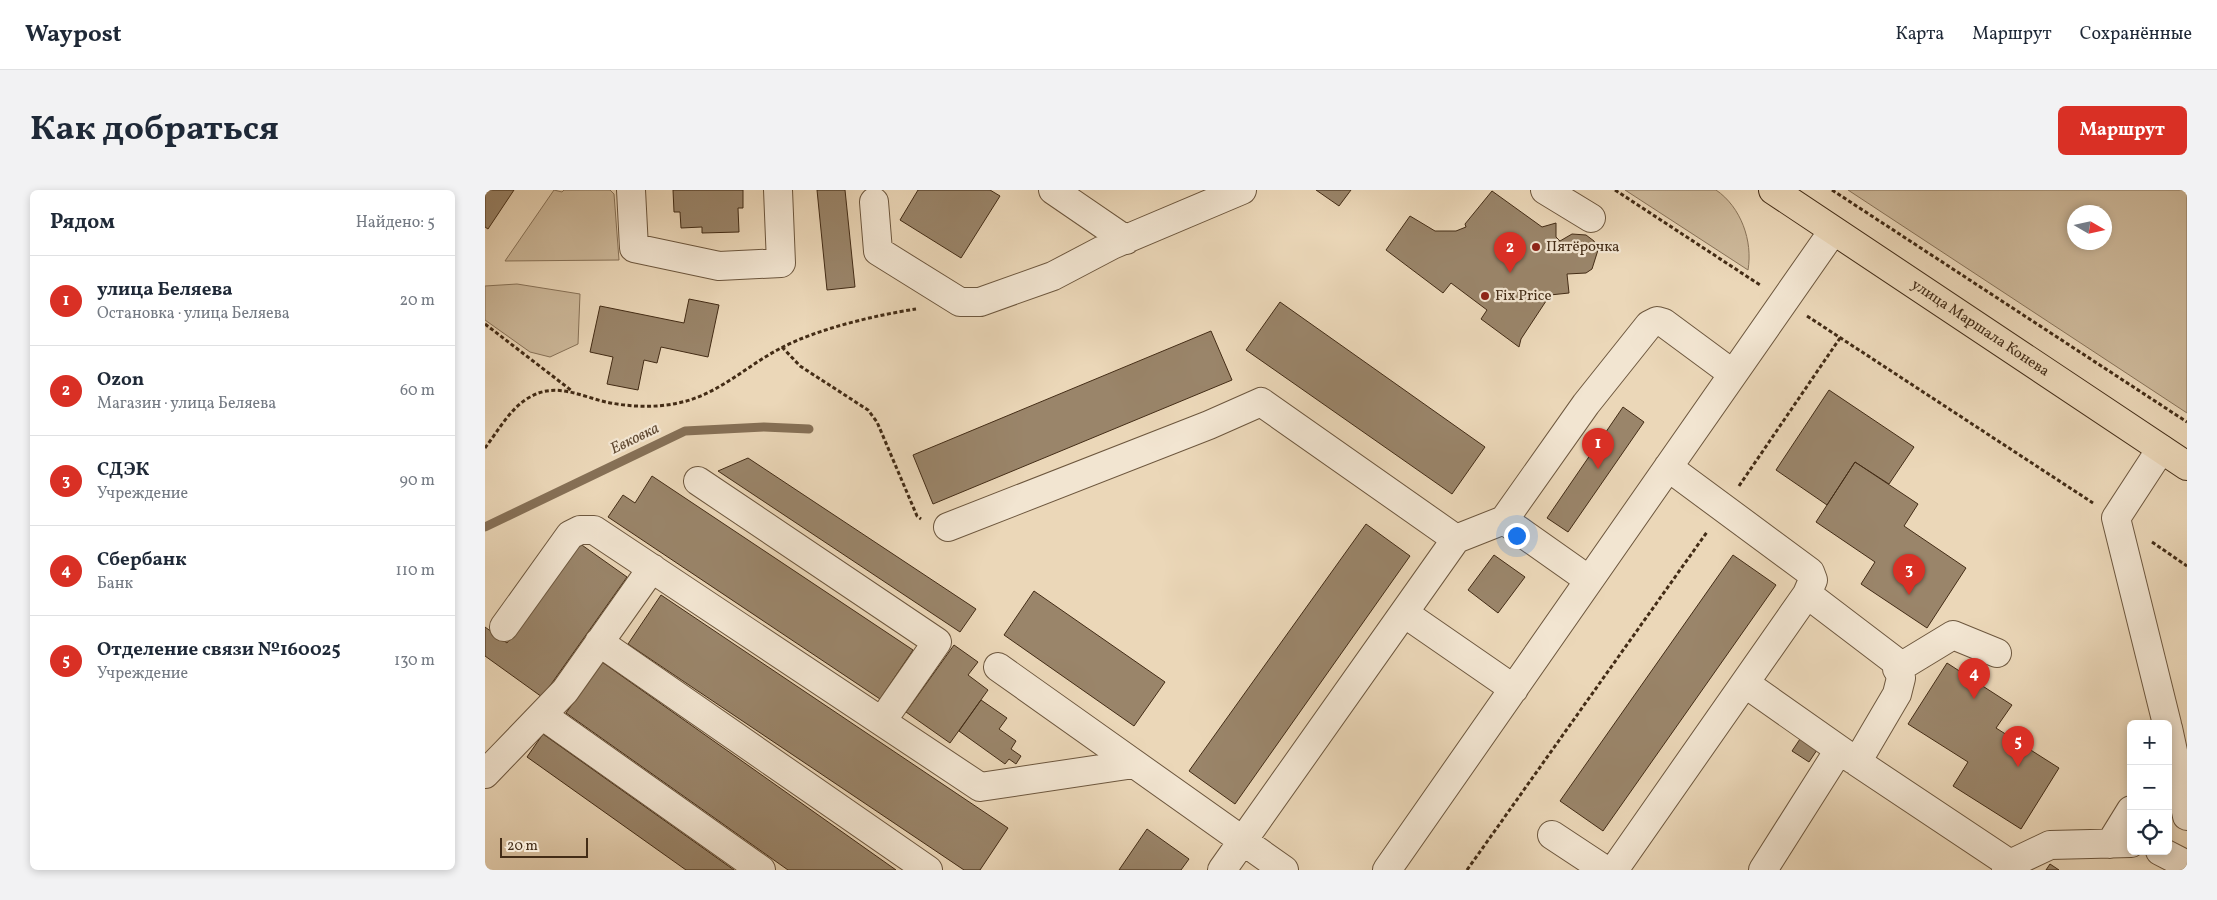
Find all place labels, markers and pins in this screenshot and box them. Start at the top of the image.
pin: 2 [1494,232,1526,273]
place label: Пятёрочка [1546,237,1620,258]
marker: Пятёрочка [1530,241,1542,253]
place label: Fix Price [1495,286,1552,307]
marker: Fix Price [1479,290,1491,302]
pin: 1 [1582,428,1614,469]
pin: 3 [1893,554,1925,595]
pin: 4 [1958,658,1990,699]
pin: 5 [2002,726,2034,767]

